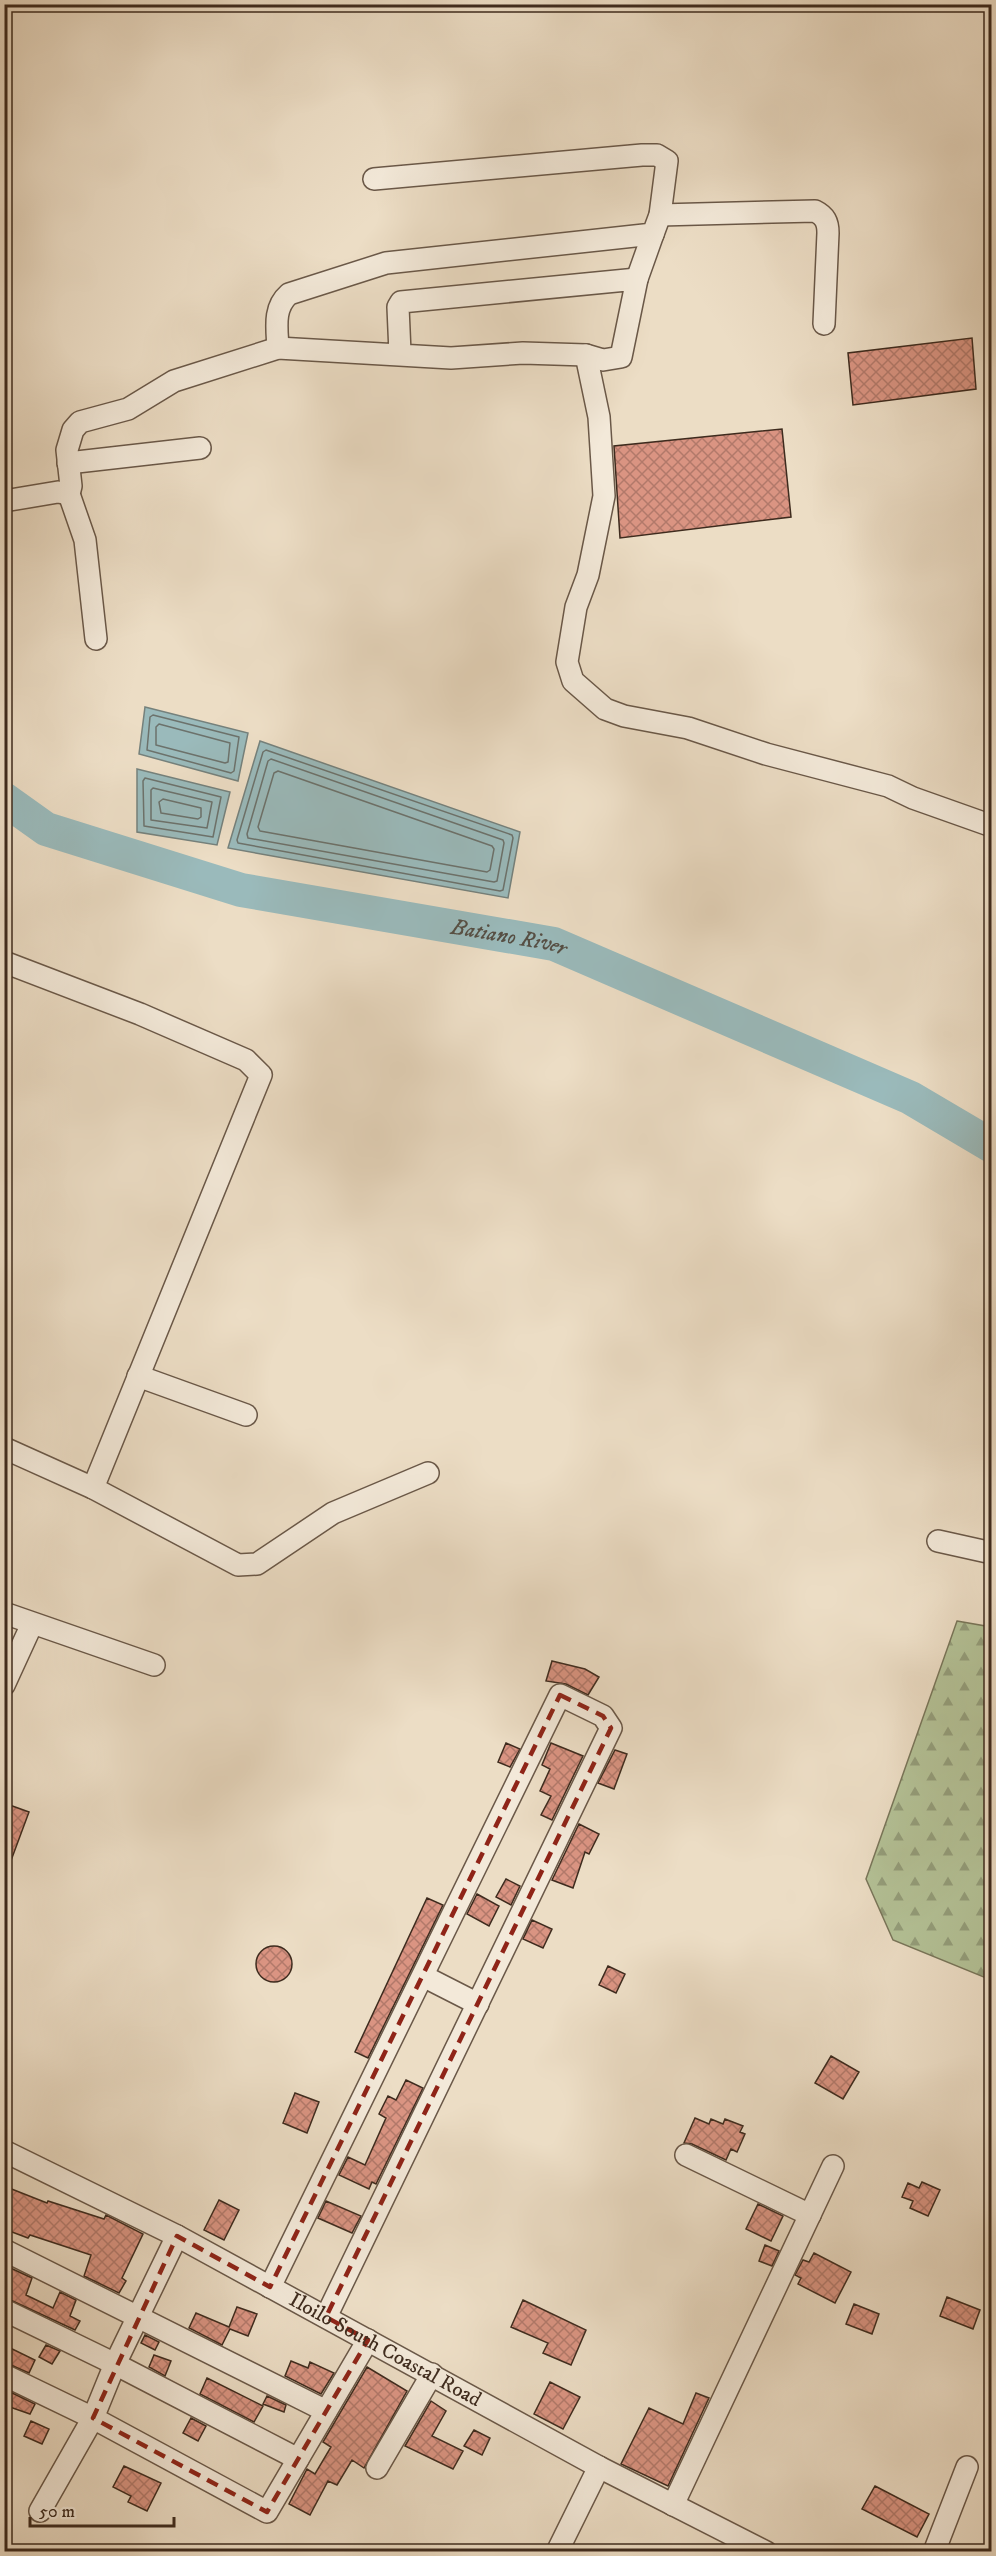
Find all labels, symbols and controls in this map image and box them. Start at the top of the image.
water label: Batiano River [448,913,573,962]
street label: Iloilo South Coastal Road [284,2287,486,2413]
scale bar [30,2490,174,2528]
text: 50 m [39,2501,75,2523]

